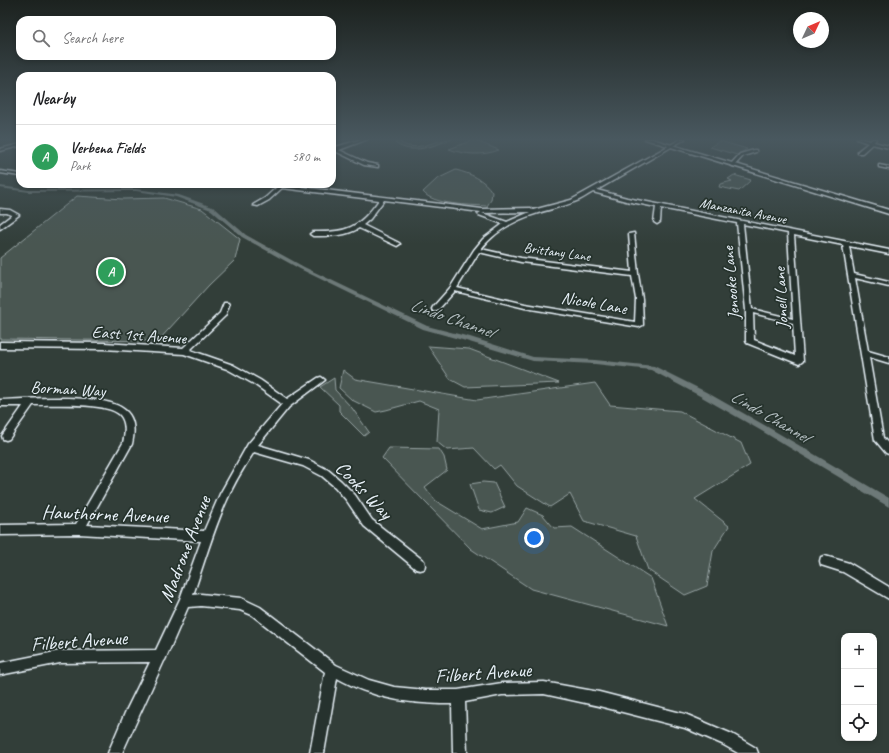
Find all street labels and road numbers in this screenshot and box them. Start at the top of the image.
street label: Manzanita Avenue [698,194,789,228]
street label: Brittany Lane [523,239,593,265]
street label: Jenooke Lane [717,244,745,321]
street label: Jonell Lane [769,265,793,330]
street label: Nicole Lane [560,287,630,319]
street label: East 1st Avenue [91,321,188,349]
street label: Borman Way [30,377,107,402]
street label: Cooks Way [330,455,399,526]
street label: Madrone Avenue [153,491,217,606]
street label: Hawthorne Avenue [41,499,170,529]
street label: Filbert Avenue [30,625,129,657]
street label: Filbert Avenue [434,657,533,689]

